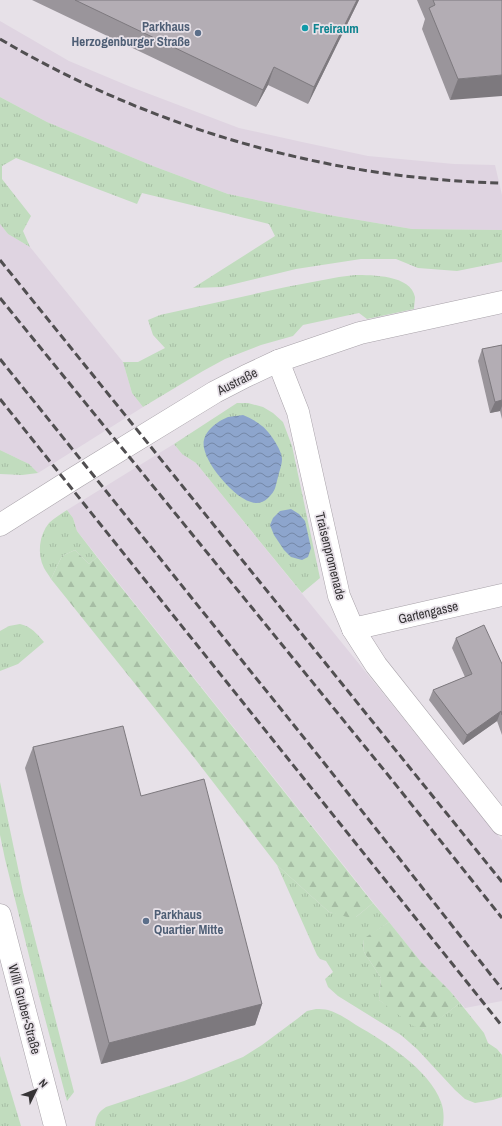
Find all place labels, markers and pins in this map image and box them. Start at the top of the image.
place label: Parkhaus Herzogenburger Straße [72,18,190,50]
place label: Freiraum [313,20,359,37]
marker: Freiraum [300,23,310,33]
marker: Parkhaus Herzogenburger Straße [193,28,203,38]
place label: Parkhaus Quartier Mitte [154,906,223,938]
marker: Parkhaus Quartier Mitte [141,916,151,926]

